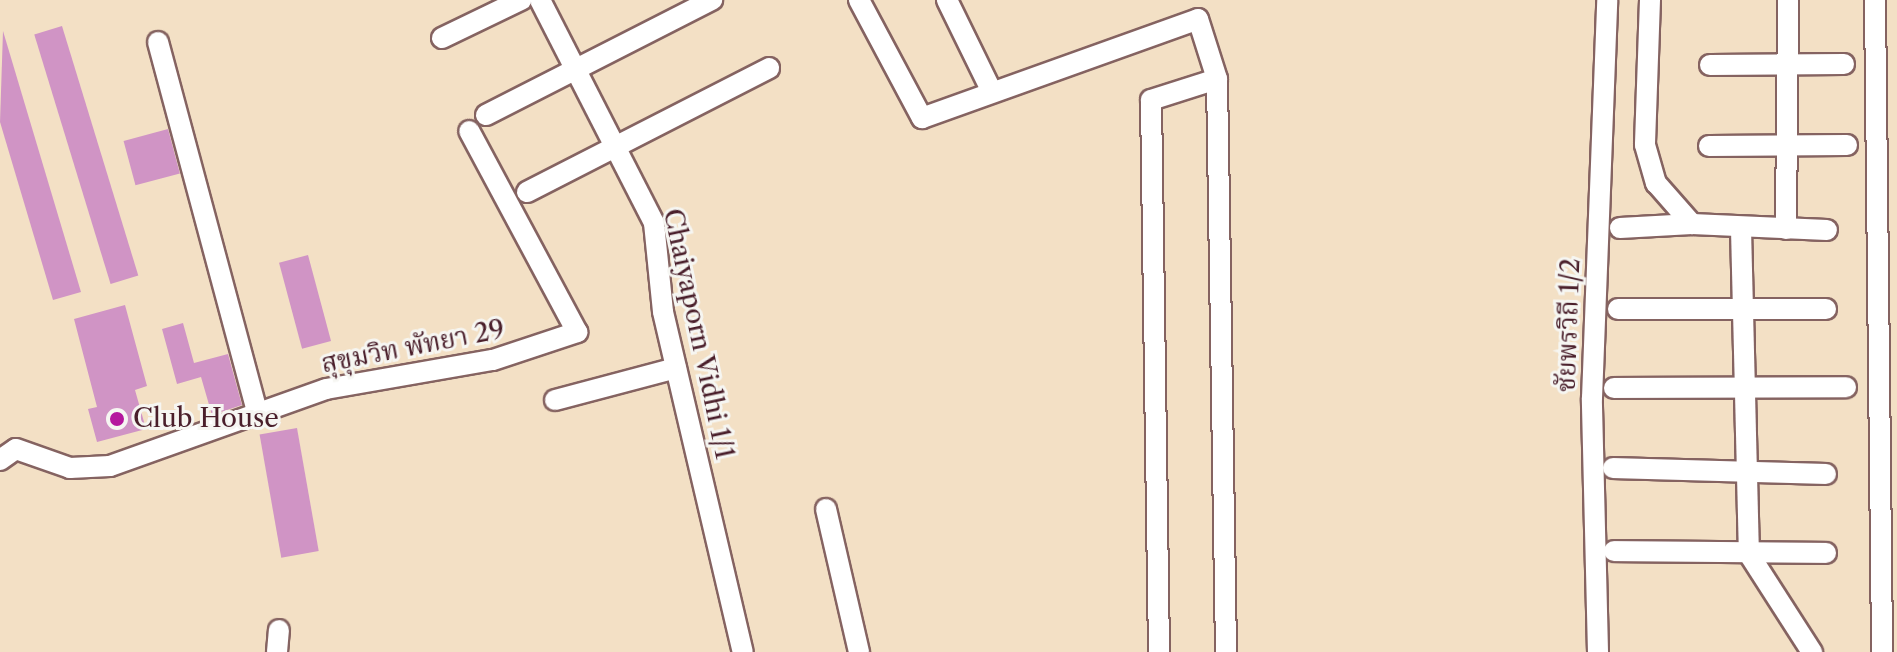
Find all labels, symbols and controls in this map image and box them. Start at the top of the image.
street label: Chaiyaporn Vidhi 1/1 [656,205,740,463]
street label: ชัยพรวิถี 1/2 [1551,258,1587,392]
street label: สุขุมวิท พัทยา 29 [319,314,507,380]
place label: Club House [133,403,279,435]
marker: Club House [108,410,126,428]

